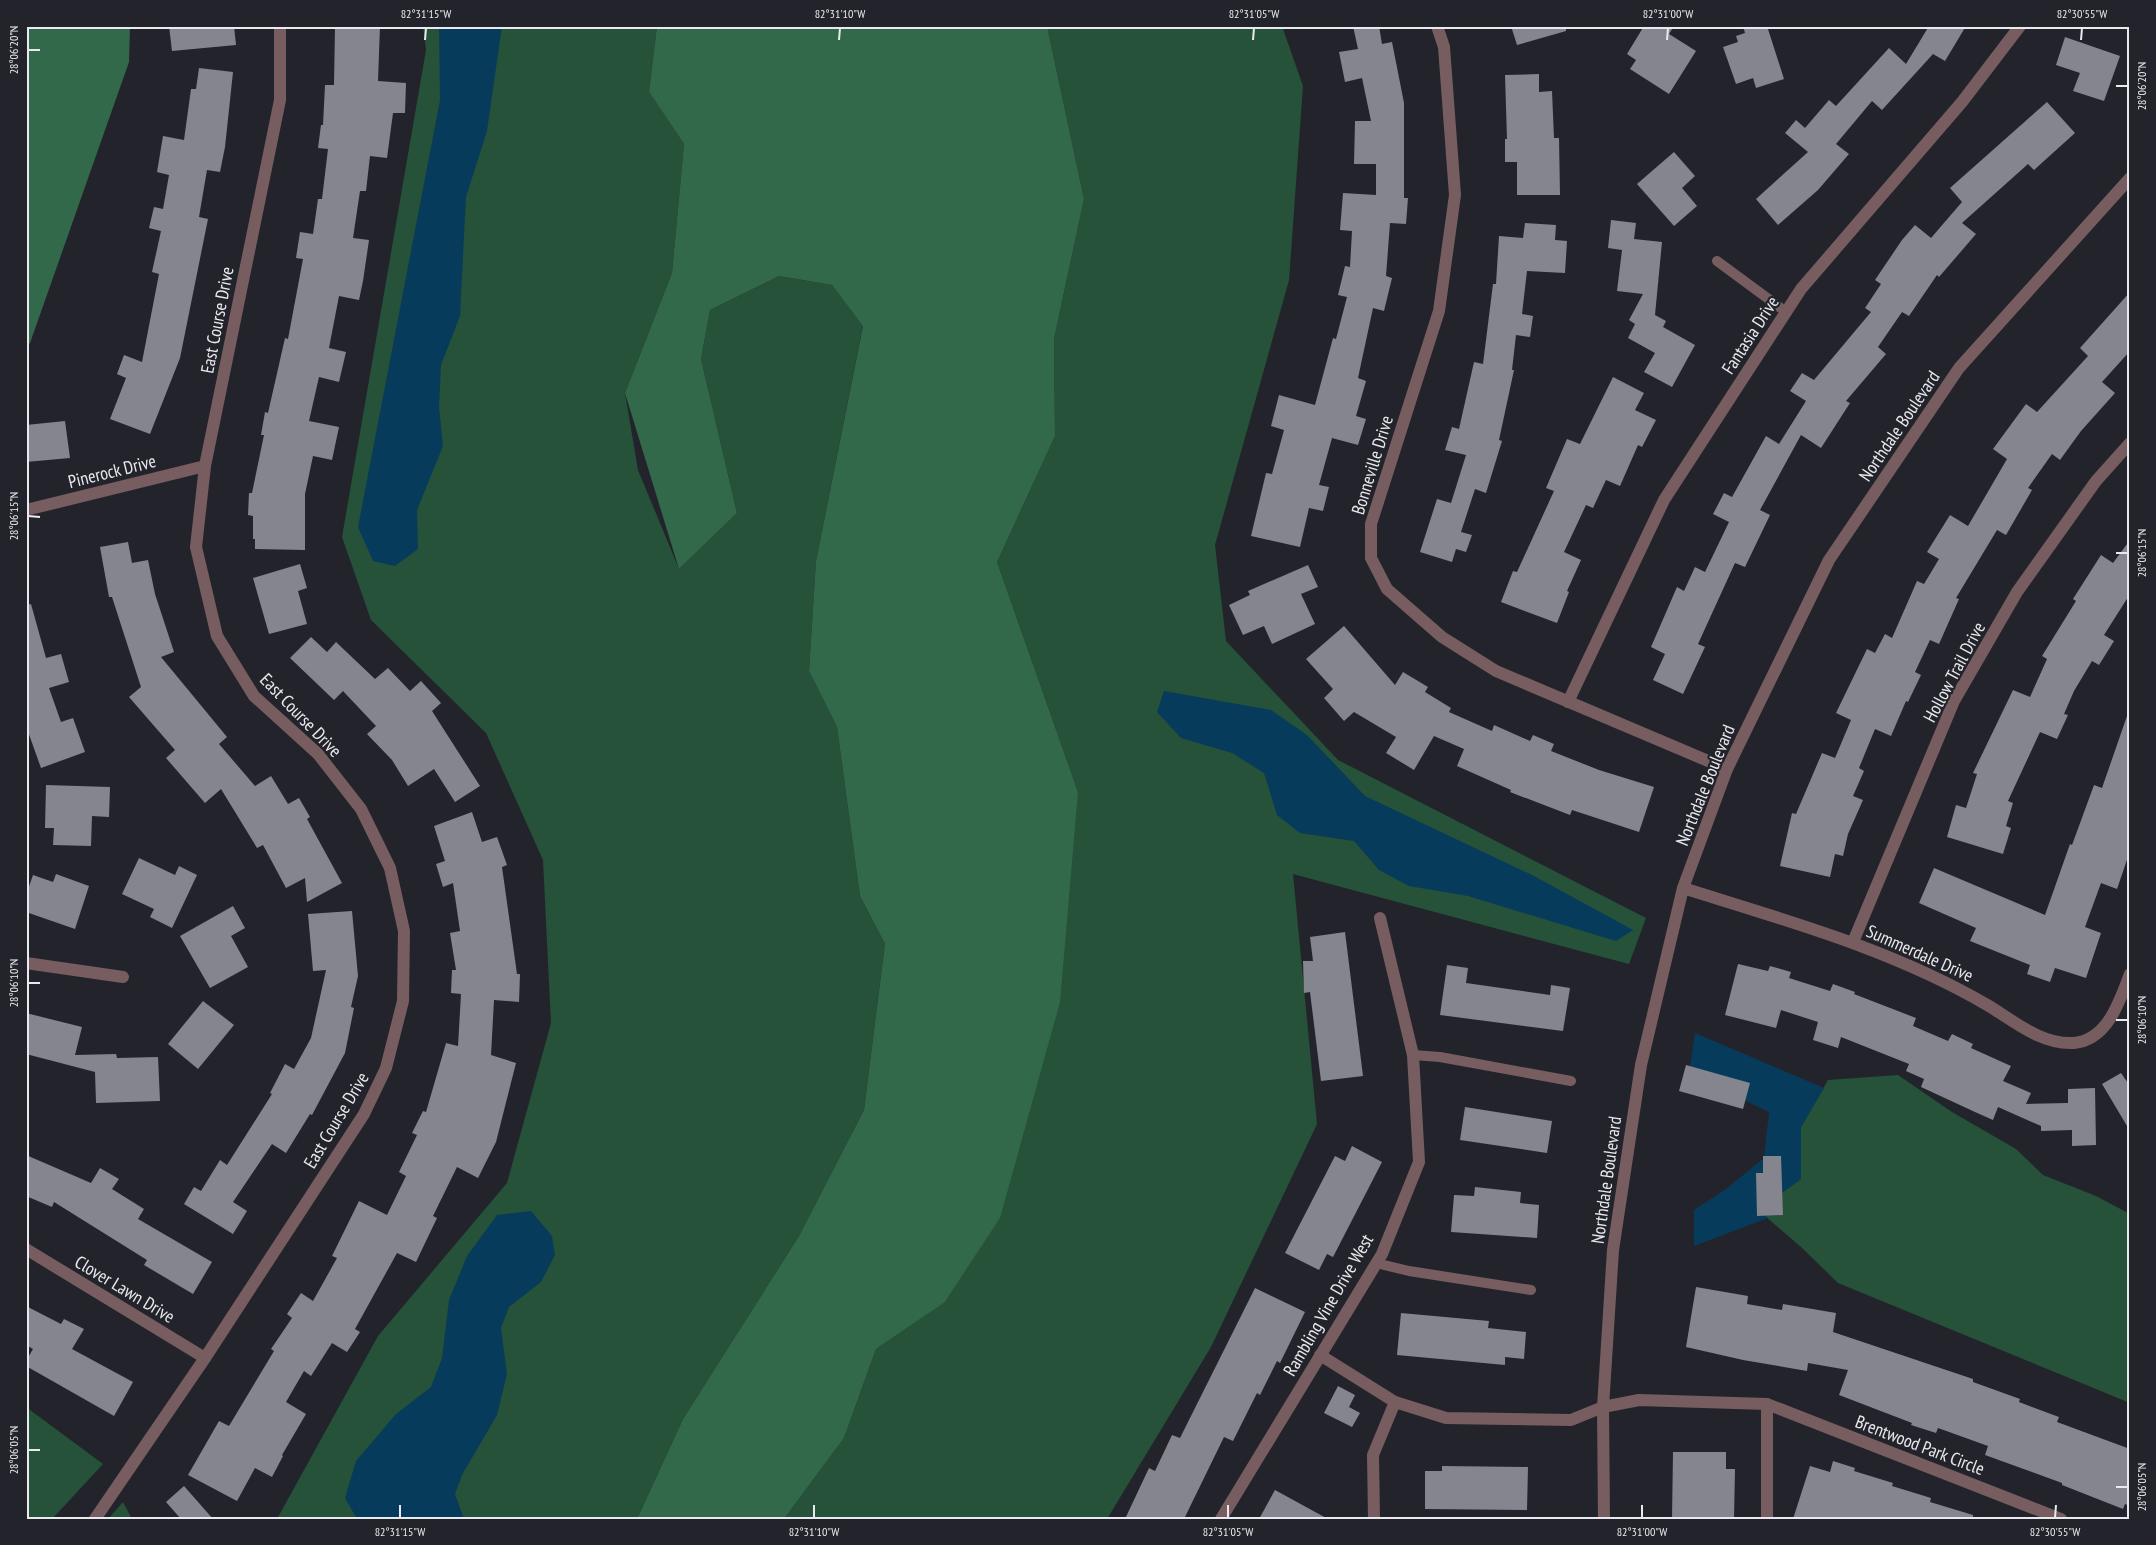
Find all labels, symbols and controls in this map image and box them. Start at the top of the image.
text: 82°31'15"W [401,6,451,21]
text: 82°31'10"W [815,6,865,21]
text: 82°31'05"W [1229,6,1279,21]
text: 82°31'00"W [1643,6,1693,21]
text: 82°30'55"W [2057,6,2107,21]
text: 28°06'20"N [6,26,21,74]
text: 28°06'20"N [2134,62,2149,110]
street label: East Course Drive [195,265,239,375]
street label: Fantasia Drive [1716,292,1784,378]
street label: Northdale Boulevard [1854,366,1944,486]
street label: Bonneville Drive [1346,413,1398,517]
street label: Pinerock Drive [66,449,158,493]
text: 28°06'15"N [6,492,21,540]
text: 28°06'15"N [2134,529,2149,577]
street label: Hollow Trail Drive [1918,618,1990,726]
street label: East Course Drive [255,668,347,762]
street label: Northdale Boulevard [1670,721,1740,849]
street label: Summerdale Drive [1863,919,1977,987]
text: 28°06'10"N [6,959,21,1007]
text: 28°06'10"N [2134,996,2149,1044]
street label: East Course Drive [298,1068,374,1172]
street label: Northdale Boulevard [1586,1115,1626,1245]
street label: Rambling Vine Drive West [1278,1230,1378,1380]
street label: Clover Lawn Drive [71,1250,179,1328]
street label: Brentwood Park Circle [1852,1410,1988,1480]
text: 28°06'05"N [6,1426,21,1474]
text: 28°06'05"N [2134,1463,2149,1511]
text: 82°31'15"W [375,1524,425,1539]
text: 82°31'10"W [789,1524,839,1539]
text: 82°31'05"W [1203,1524,1253,1539]
text: 82°31'00"W [1617,1524,1667,1539]
text: 82°30'55"W [2030,1524,2080,1539]

